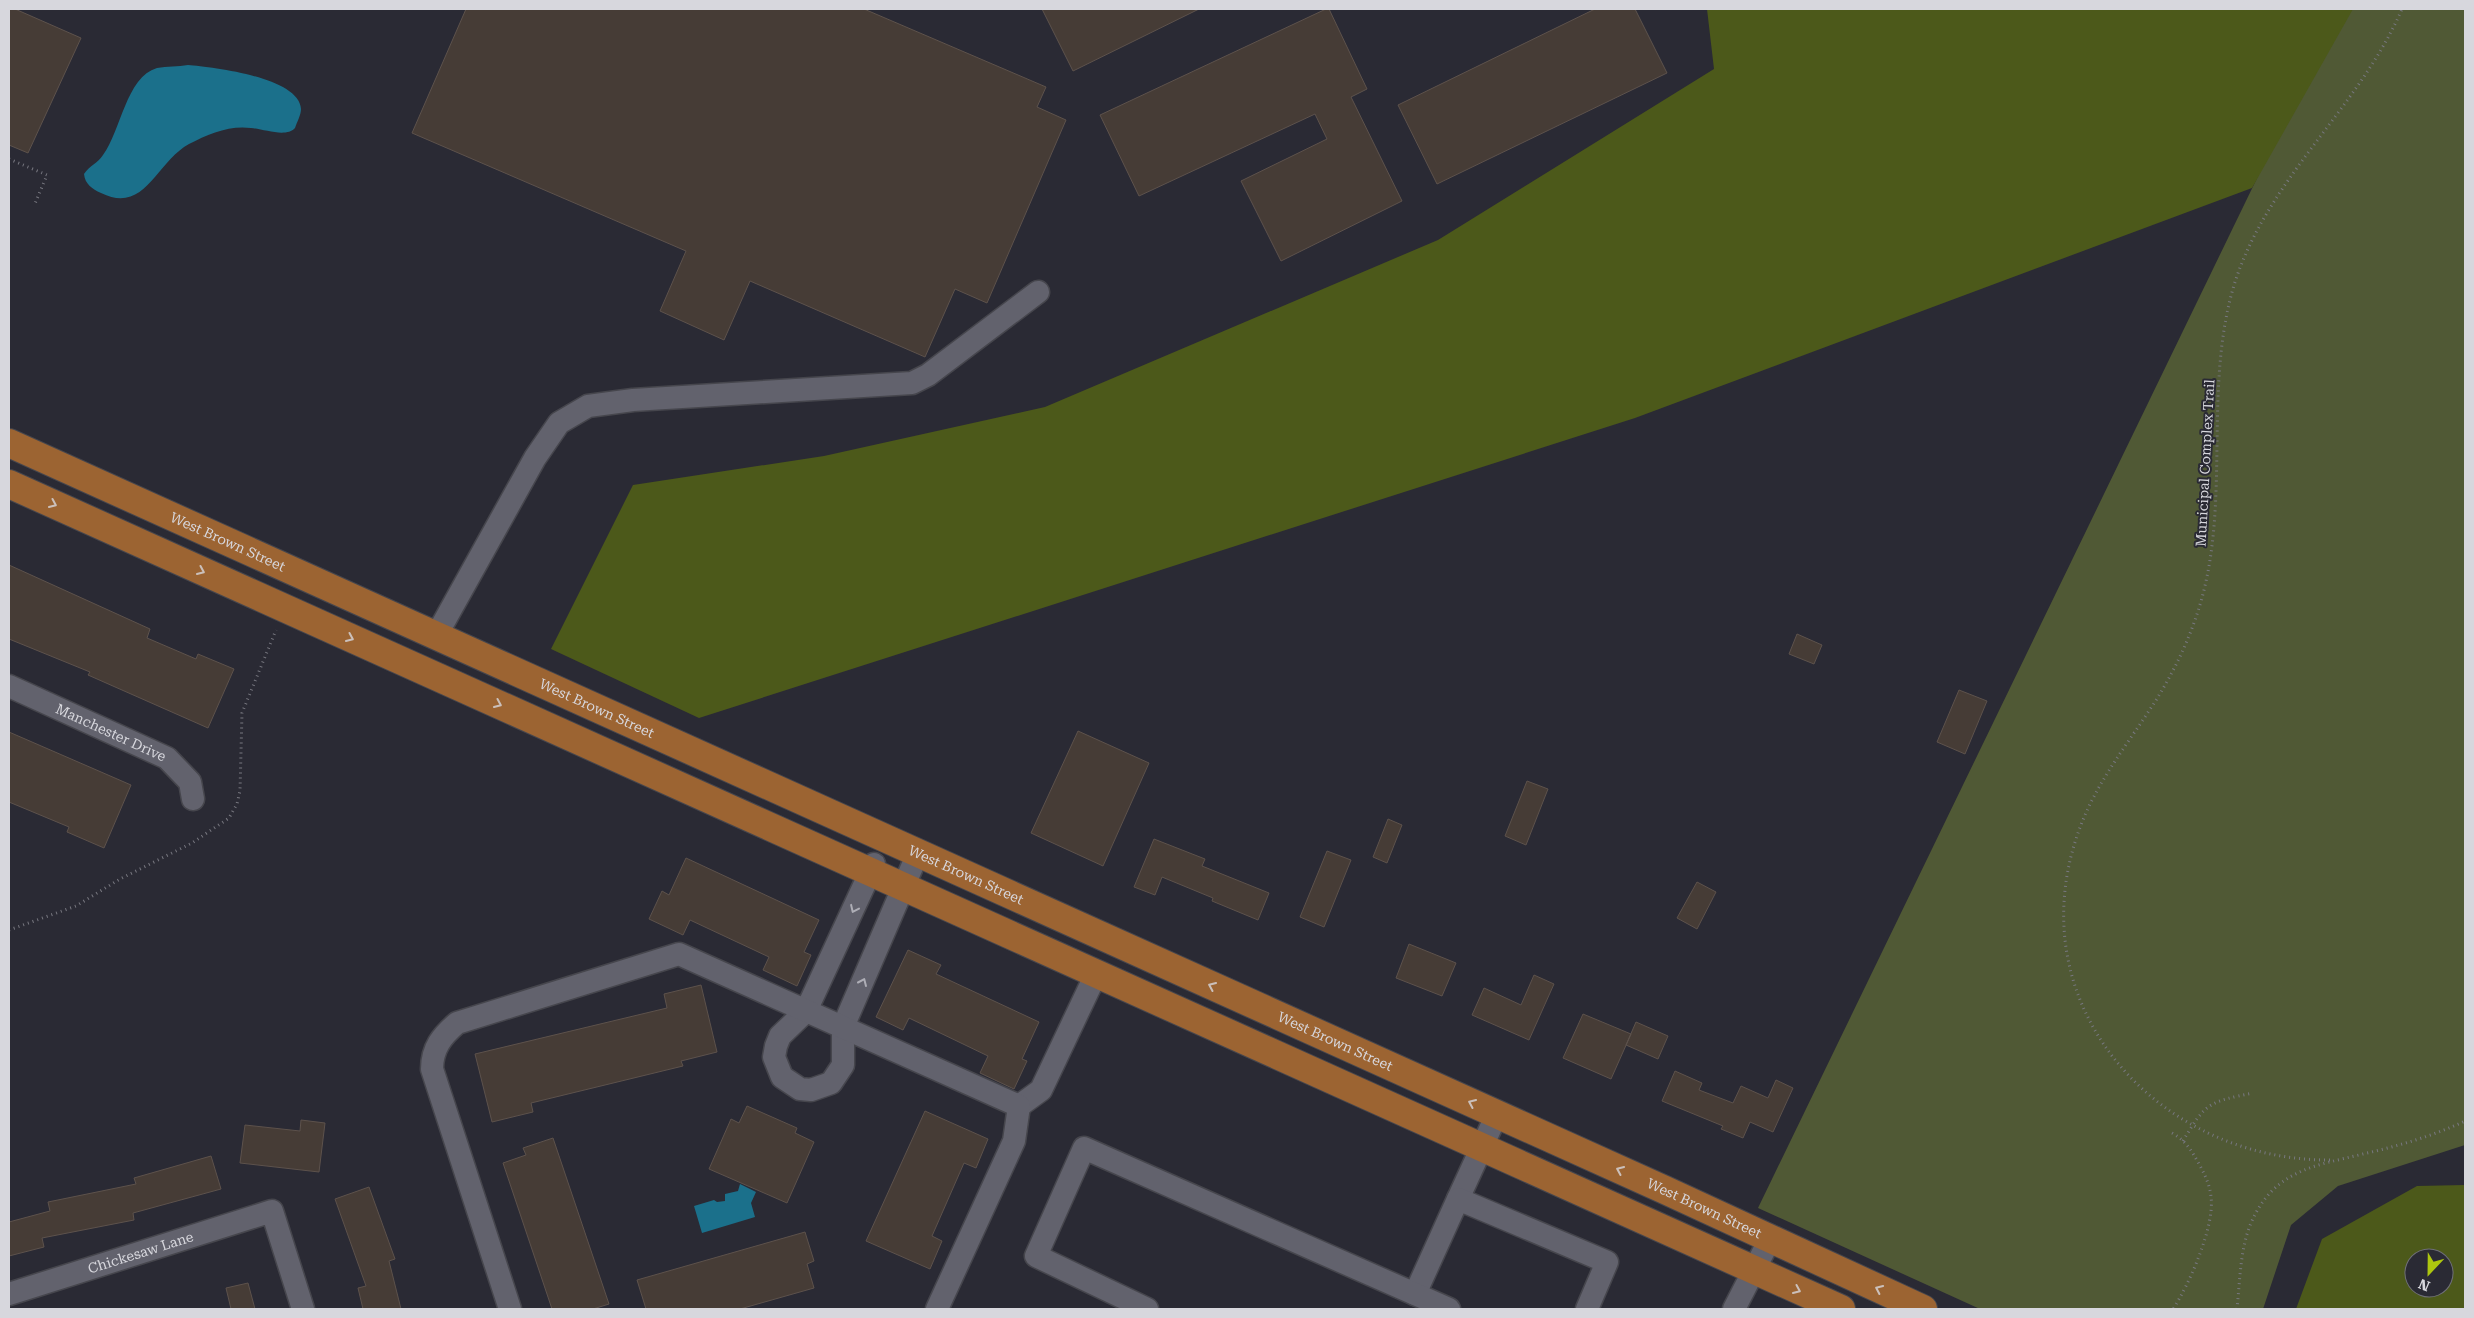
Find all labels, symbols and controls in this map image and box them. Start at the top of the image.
street label: Municipal Complex Trail [2193,378,2217,547]
one-way arrow [48,498,57,509]
street label: West Brown Street [168,509,288,575]
one-way arrow [196,564,205,575]
one-way arrow [345,631,354,642]
street label: West Brown Street [537,675,657,741]
one-way arrow [493,698,502,709]
street label: Manchester Drive [53,700,169,765]
street label: West Brown Street [906,842,1026,908]
one-way arrow [850,904,860,913]
one-way arrow [856,978,867,987]
one-way arrow [1208,981,1217,992]
street label: West Brown Street [1275,1008,1395,1074]
one-way arrow [1468,1099,1477,1109]
one-way arrow [1616,1166,1625,1176]
street label: West Brown Street [1644,1175,1764,1241]
street label: Chickesaw Lane [86,1228,196,1277]
north arrow [2404,1248,2454,1298]
text: N [2416,1276,2432,1294]
one-way arrow [1792,1283,1801,1293]
one-way arrow [1875,1285,1884,1295]

